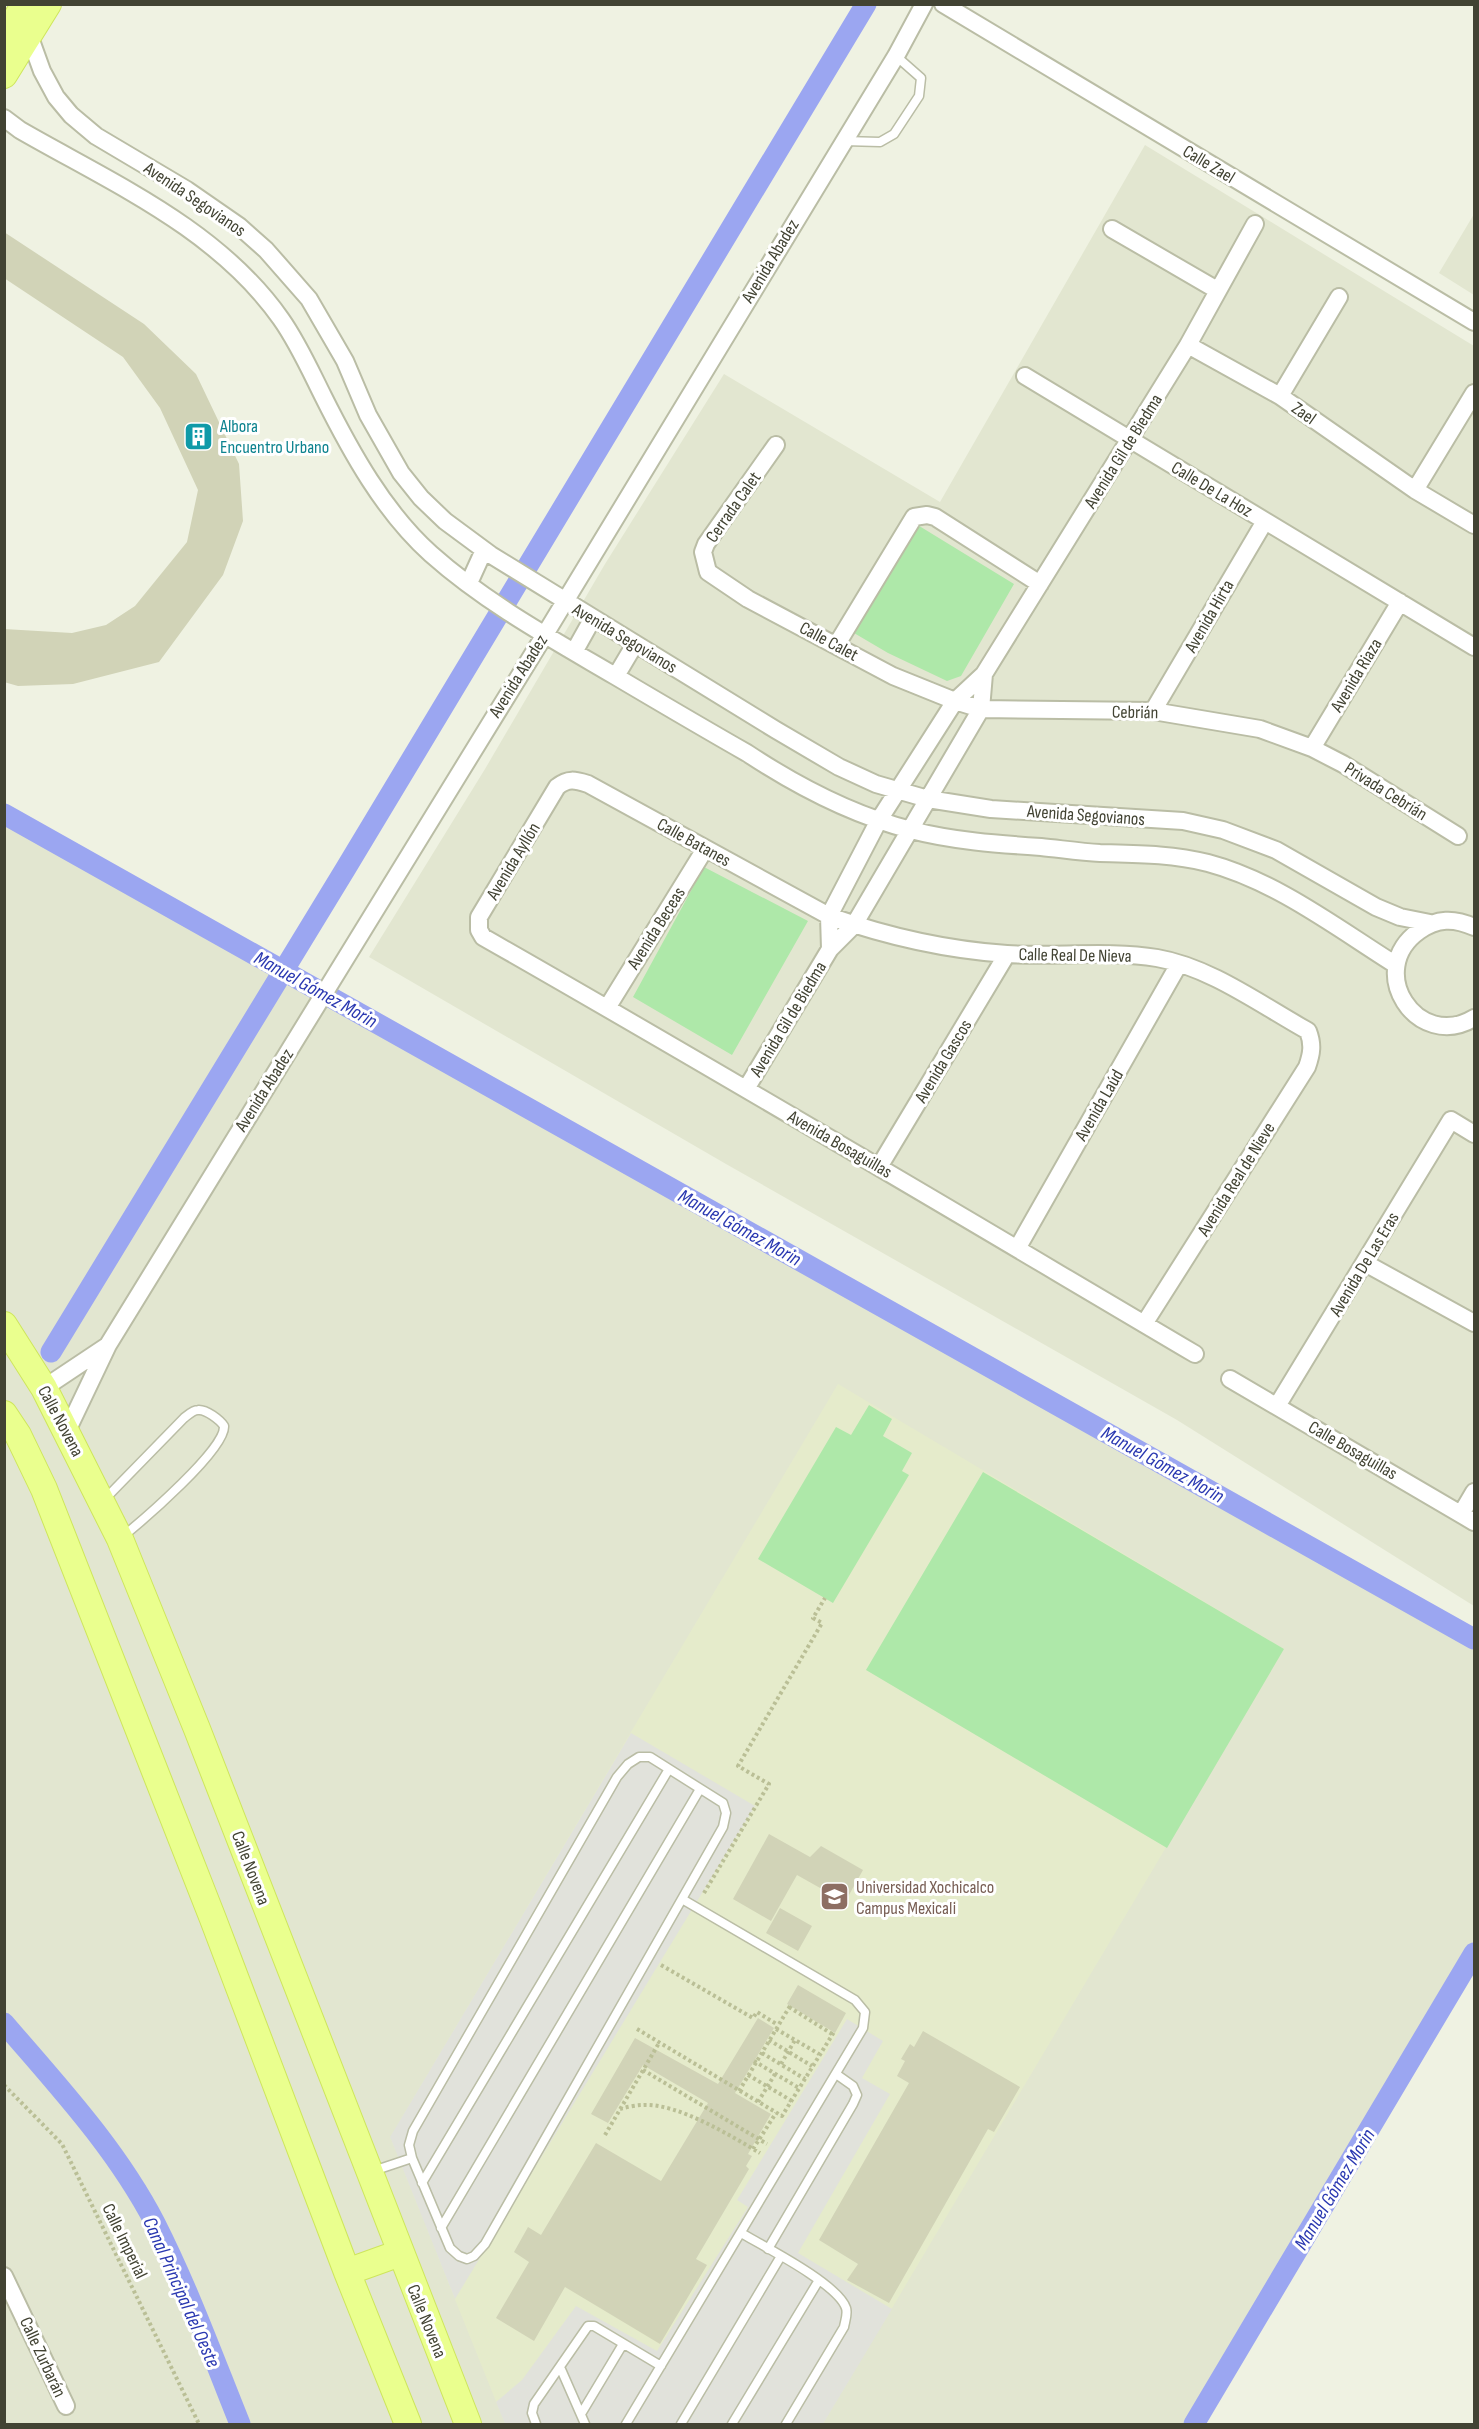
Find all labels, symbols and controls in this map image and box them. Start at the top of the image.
street label: Calle Zael [1179,141,1239,188]
street label: Avenida Segovianos [139,157,250,241]
street label: Avenida Abadez [737,215,804,308]
street label: Avenida Gil de Biedma [1079,390,1167,513]
street label: Zael [1288,398,1320,429]
place label: Albora Encuentro Urbano [219,416,329,458]
building icon: Albora Encuentro Urbano [183,420,215,452]
street label: Calle De La Hoz [1168,457,1256,522]
street label: Cerrada Calet [701,467,766,547]
street label: Avenida Hirta [1180,576,1239,657]
street label: Avenida Segovianos [568,598,681,678]
street label: Calle Calet [796,617,862,666]
street label: Avenida Abadez [484,631,552,722]
street label: Avenida Riaza [1326,635,1387,717]
street label: Cebrián [1112,702,1158,723]
street label: Privada Cebrián [1341,758,1431,825]
street label: Avenida Segovianos [1025,801,1146,830]
street label: Calle Batanes [653,814,734,871]
street label: Avenida Ayllón [482,819,545,904]
street label: Avenida Beceas [622,883,690,974]
street label: Calle Real De Nieva [1018,944,1132,967]
water label: Manuel Gómez Morin [250,946,381,1034]
street label: Avenida Gil de Biedma [745,958,831,1082]
street label: Avenida Gascos [910,1016,976,1107]
street label: Avenida Abadez [230,1045,298,1136]
street label: Avenida Laúd [1070,1066,1128,1145]
street label: Avenida Bosaguillas [783,1106,896,1183]
street label: Avenida Real de Nieve [1193,1119,1280,1241]
water label: Manuel Gómez Morin [674,1184,805,1272]
street label: Avenida De Las Eras [1325,1209,1404,1321]
street label: Calle Novena [33,1382,88,1460]
street label: Calle Bosaguillas [1305,1417,1401,1484]
water label: Manuel Gómez Morin [1097,1421,1228,1509]
street label: Calle Novena [227,1828,274,1908]
place label: Universidad Xochicalco Campus Mexicali [856,1877,994,1919]
school or university icon: Universidad Xochicalco Campus Mexicali [819,1881,851,1913]
water label: Manuel Gómez Morin [1289,2125,1380,2254]
street label: Calle Imperial [97,2200,152,2282]
water label: Canal Principal del Oeste [137,2214,225,2371]
street label: Calle Novena [402,2281,451,2361]
street label: Calle Zurbarán [15,2314,70,2401]

